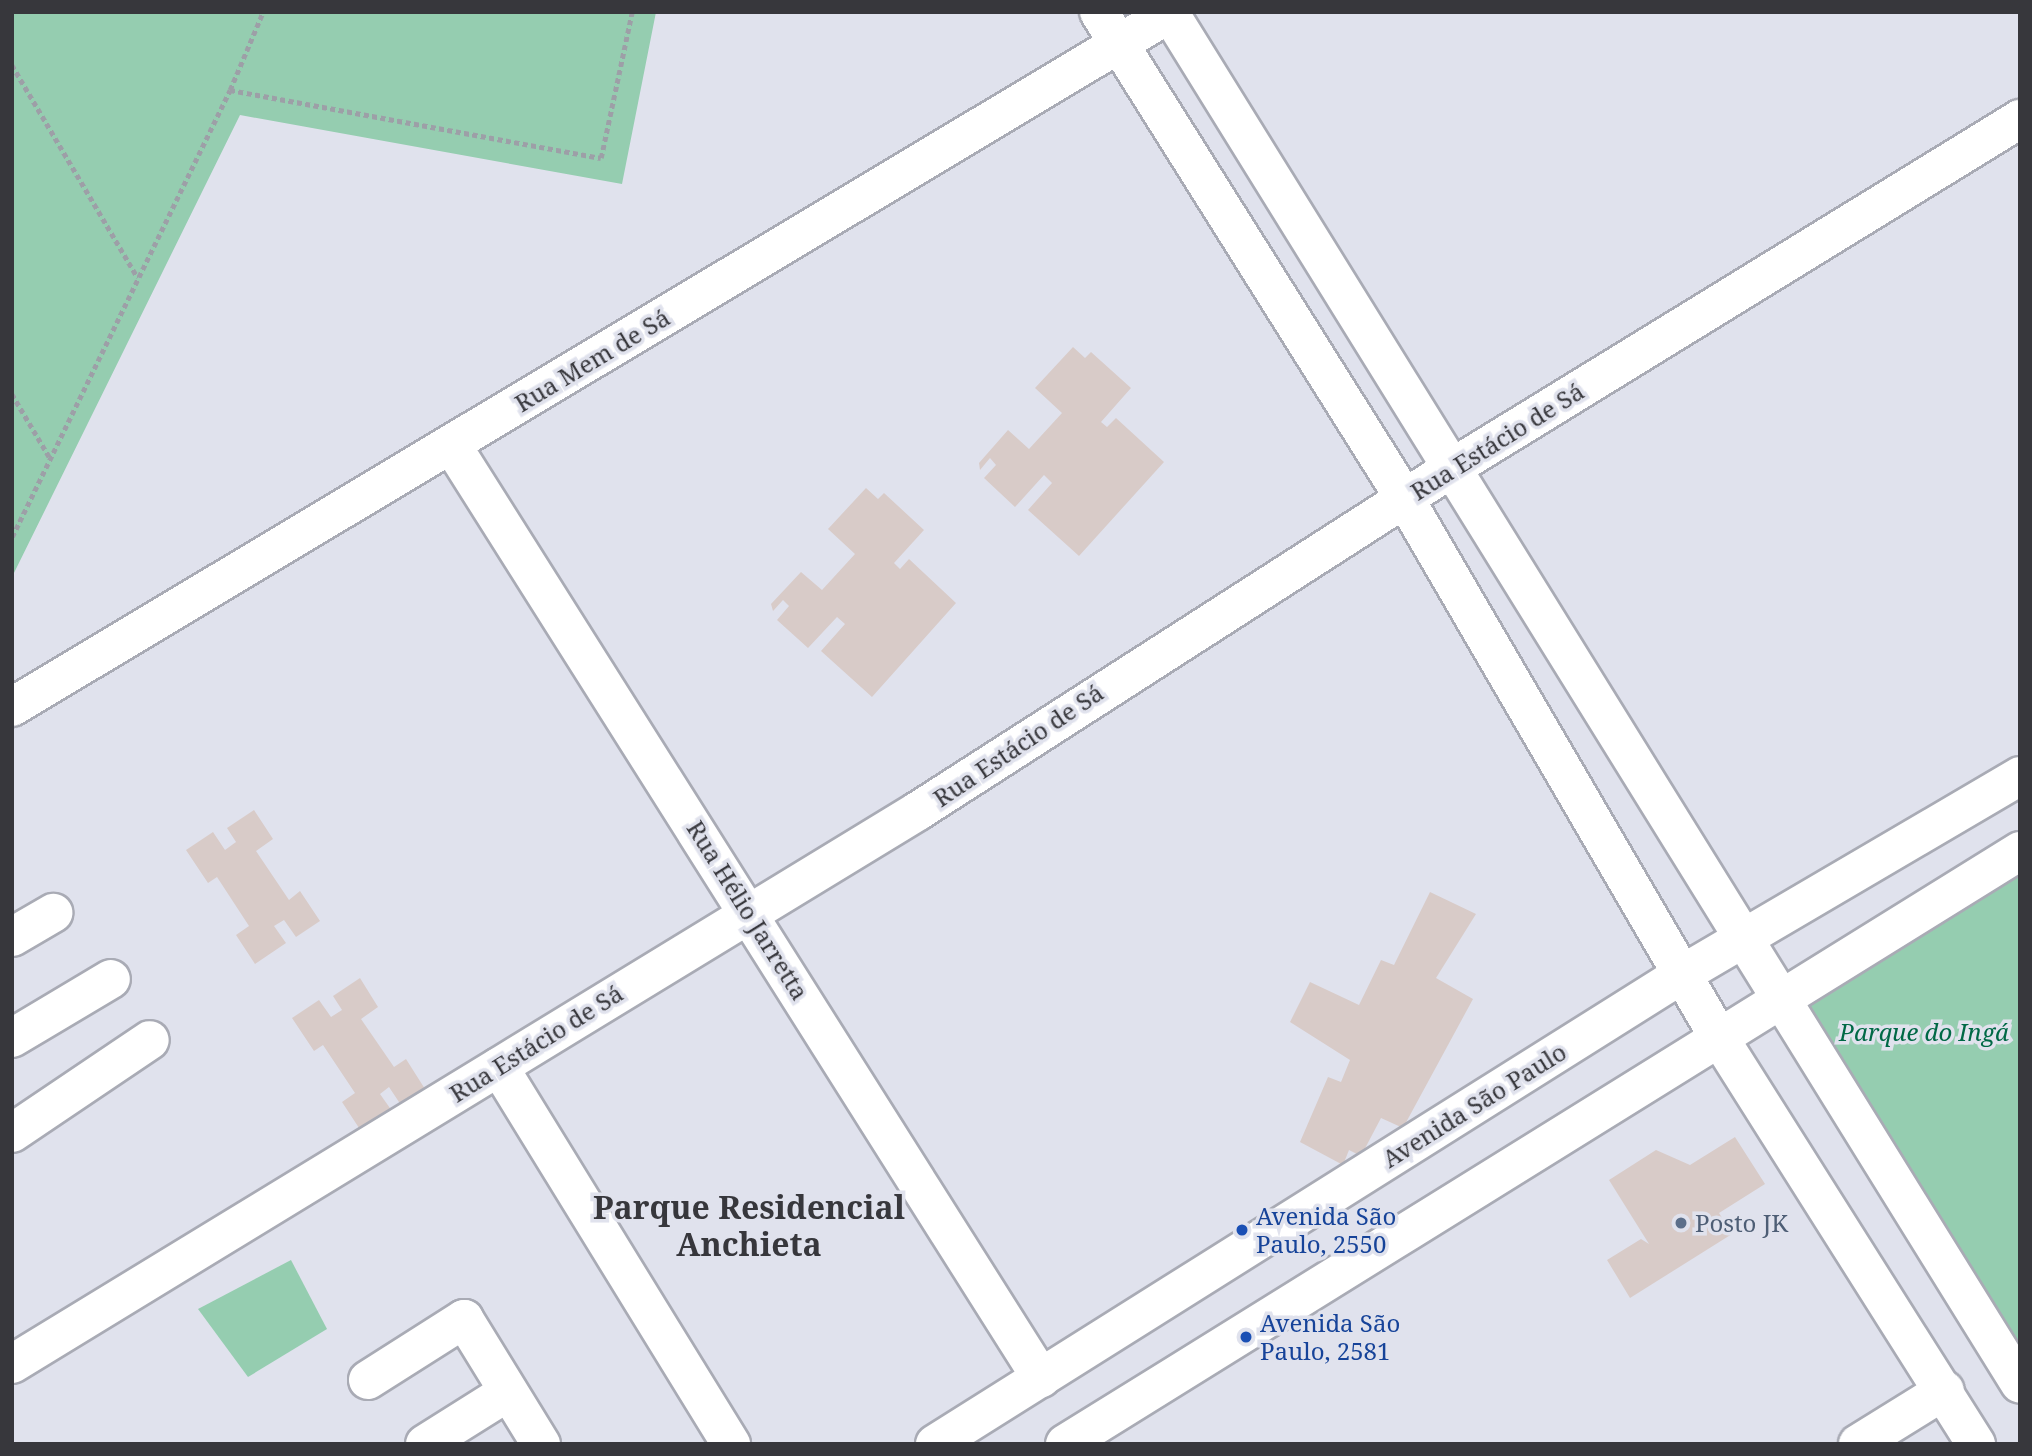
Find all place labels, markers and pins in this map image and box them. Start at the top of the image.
place label: Avenida São Paulo, 2550 [1256,1202,1396,1258]
place label: Posto JK [1695,1209,1788,1237]
marker: Posto JK [1673,1215,1689,1231]
marker: Avenida São Paulo, 2550 [1234,1222,1250,1238]
place label: Avenida São Paulo, 2581 [1260,1309,1400,1365]
marker: Avenida São Paulo, 2581 [1238,1329,1254,1345]

